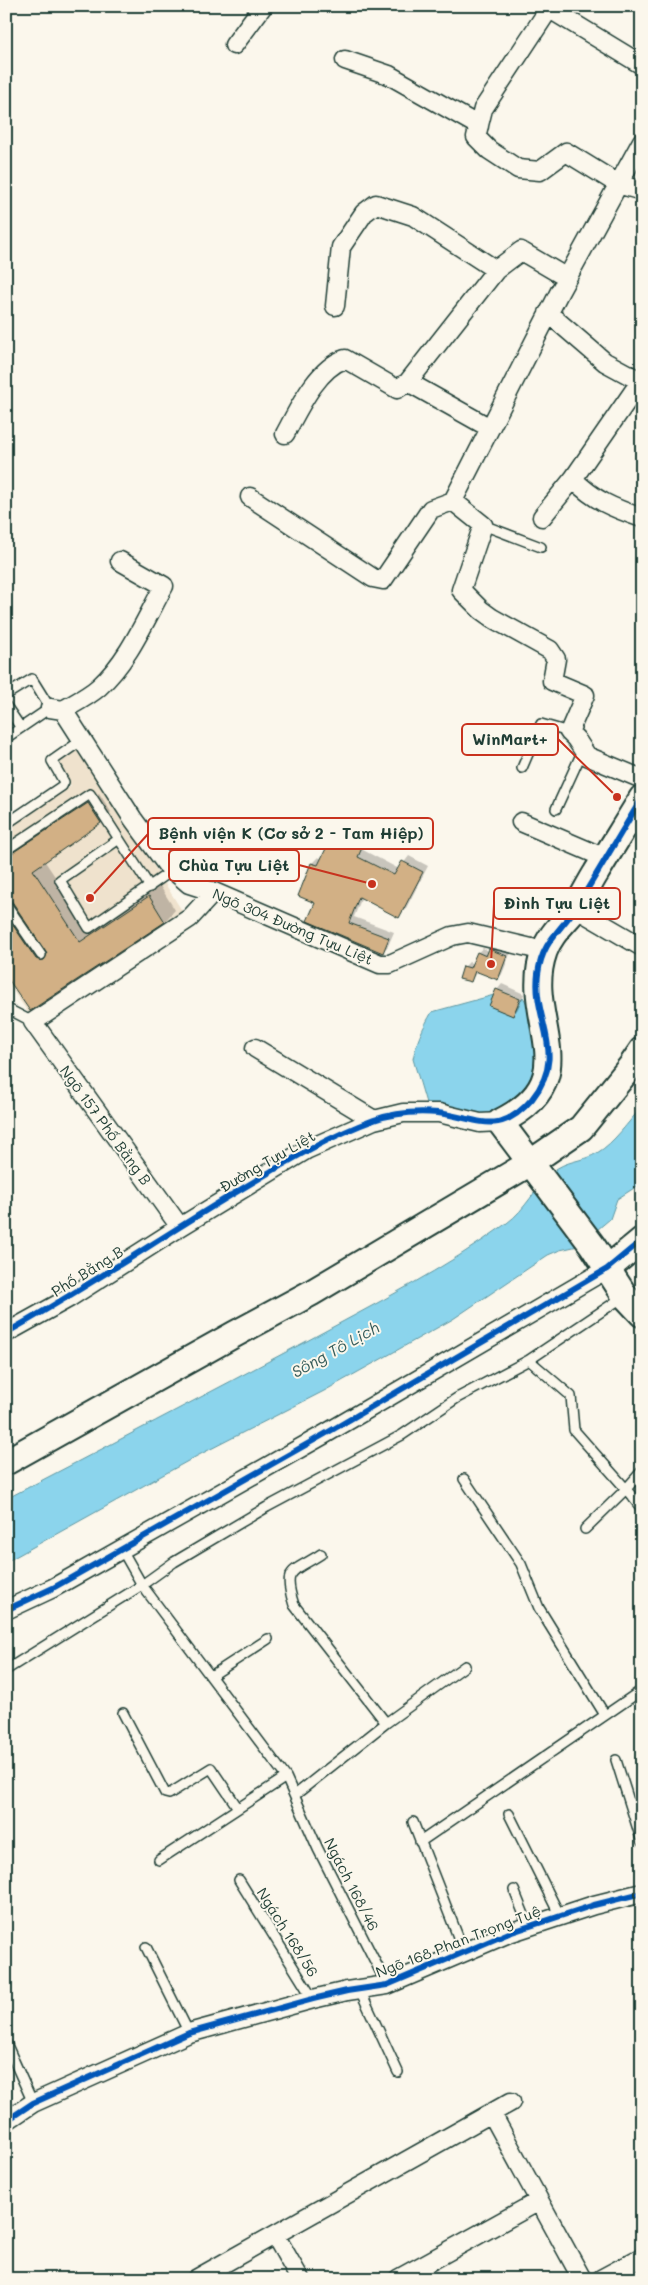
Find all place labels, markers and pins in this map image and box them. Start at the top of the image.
callout: WinMart+ [462,724,558,755]
callout: Bệnh viện K (Cơ sở 2 - Tam Hiệp) [148,818,433,849]
callout: Chùa Tựu Liệt [169,850,299,881]
callout: Đình Tựu Liệt [494,888,620,919]

